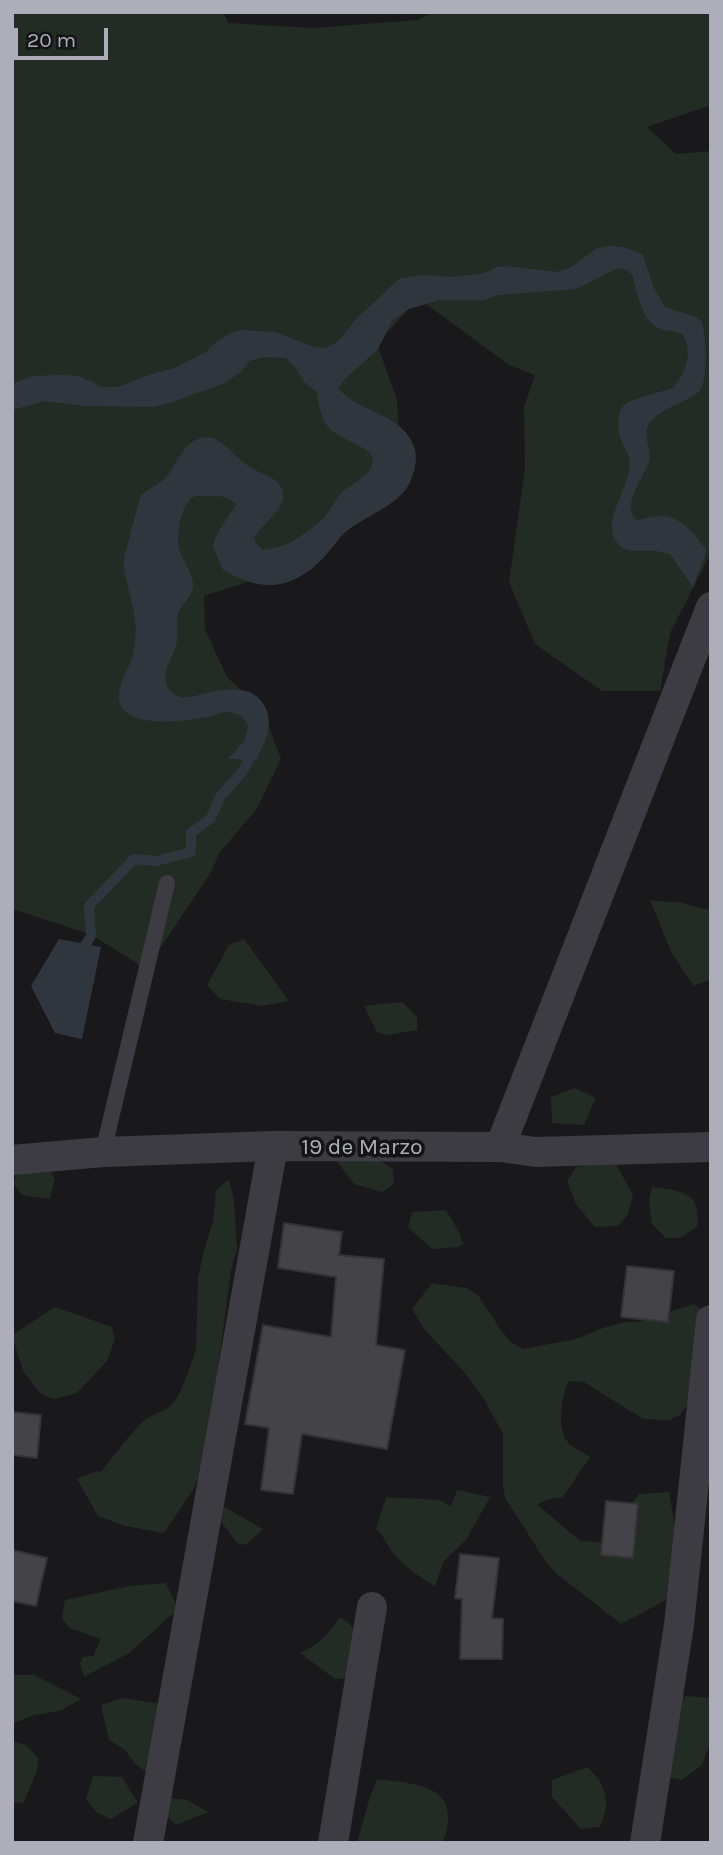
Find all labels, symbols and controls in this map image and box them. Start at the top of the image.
scale bar [18,14,112,58]
text: 20 m [27,28,76,52]
street label: 19 de Marzo [301,1133,423,1161]

